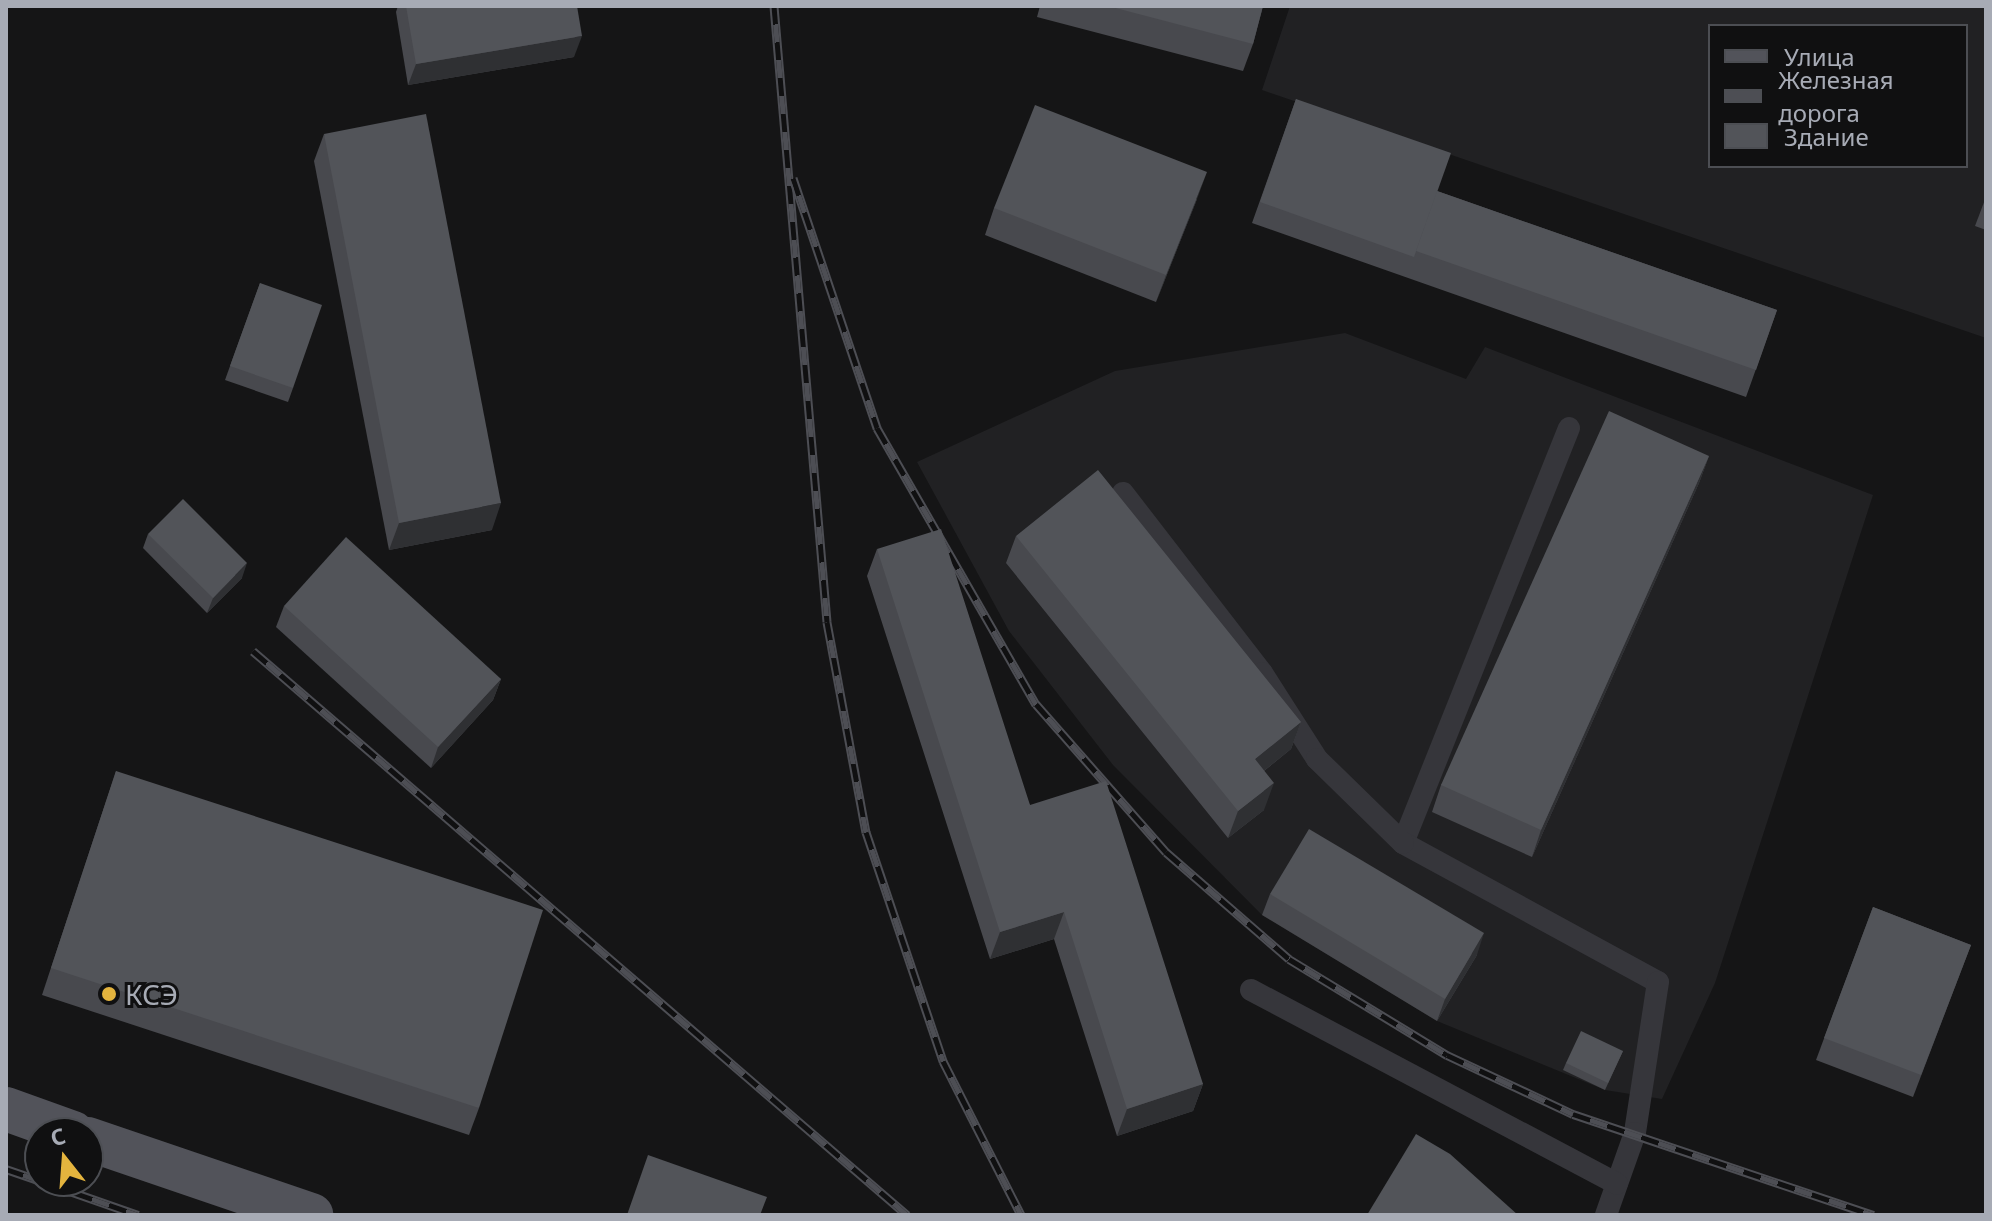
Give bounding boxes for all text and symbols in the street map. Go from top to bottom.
legend [1708,24,1968,168]
text: Улица [1784,40,1855,73]
text: Железная дорога [1778,63,1894,129]
text: Здание [1784,120,1869,153]
place label: КСЭ [125,977,178,1011]
marker: КСЭ [100,985,118,1003]
north arrow [24,1117,104,1197]
text: С [46,1120,69,1152]

